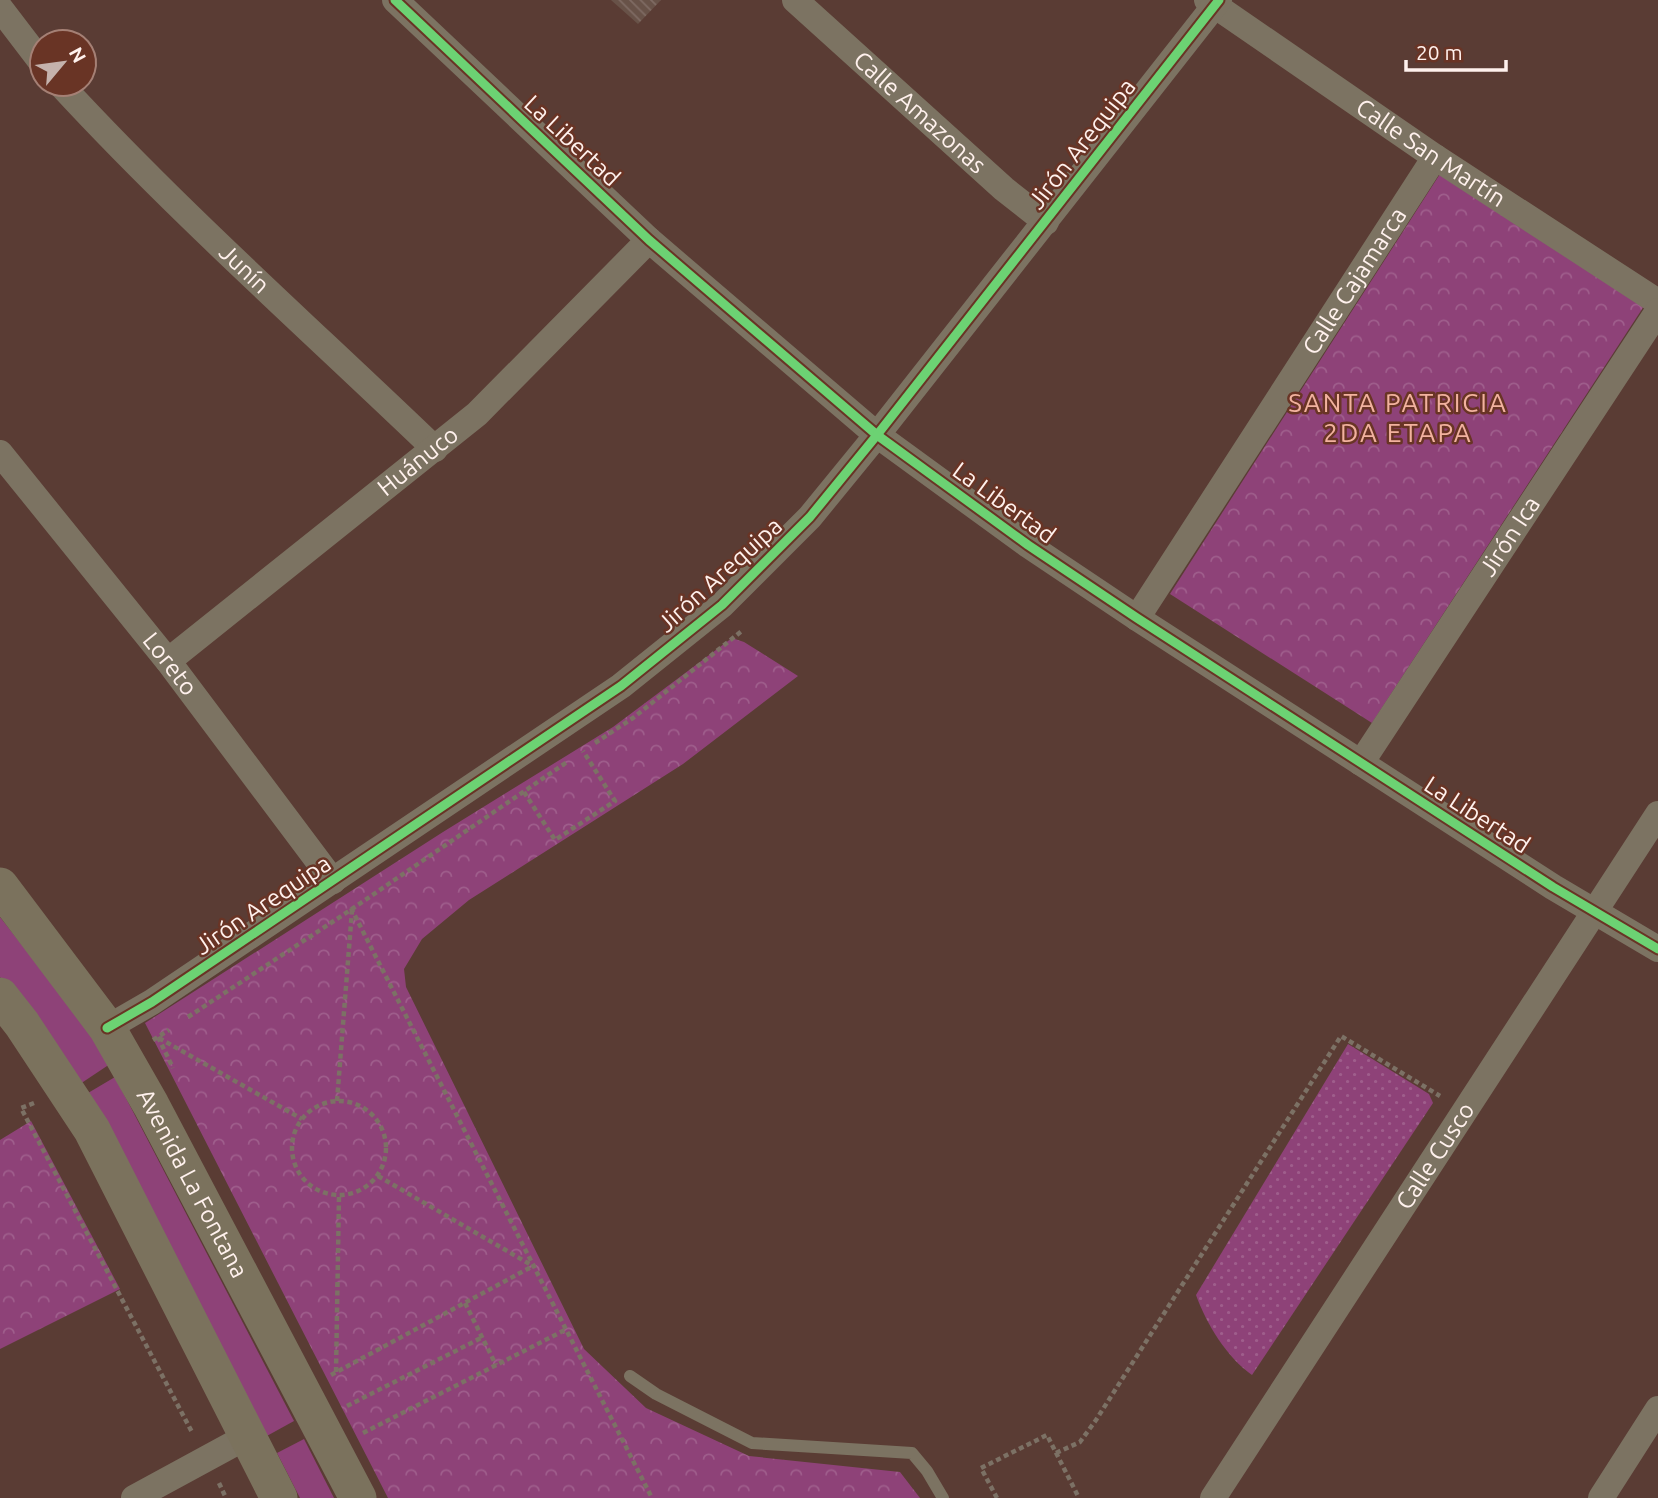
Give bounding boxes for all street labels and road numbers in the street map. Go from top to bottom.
street label: Calle Amazonas [848,46,991,179]
street label: Jirón Arequipa [1022,73,1141,214]
street label: La Libertad [519,90,626,192]
street label: Calle San Martín [1351,93,1511,212]
street label: Calle Cajamarca [1297,203,1412,359]
street label: Junín [214,238,275,299]
street label: Huánuco [372,420,463,501]
street label: La Libertad [948,456,1061,549]
street label: Jirón Ica [1474,491,1545,581]
street label: Jirón Arequipa [652,512,787,637]
street label: Loreto [138,627,203,701]
street label: La Libertad [1419,771,1535,859]
street label: Jirón Arequipa [190,849,336,960]
street label: Avenida La Fontana [132,1084,254,1282]
street label: Calle Cusco [1390,1097,1480,1214]

